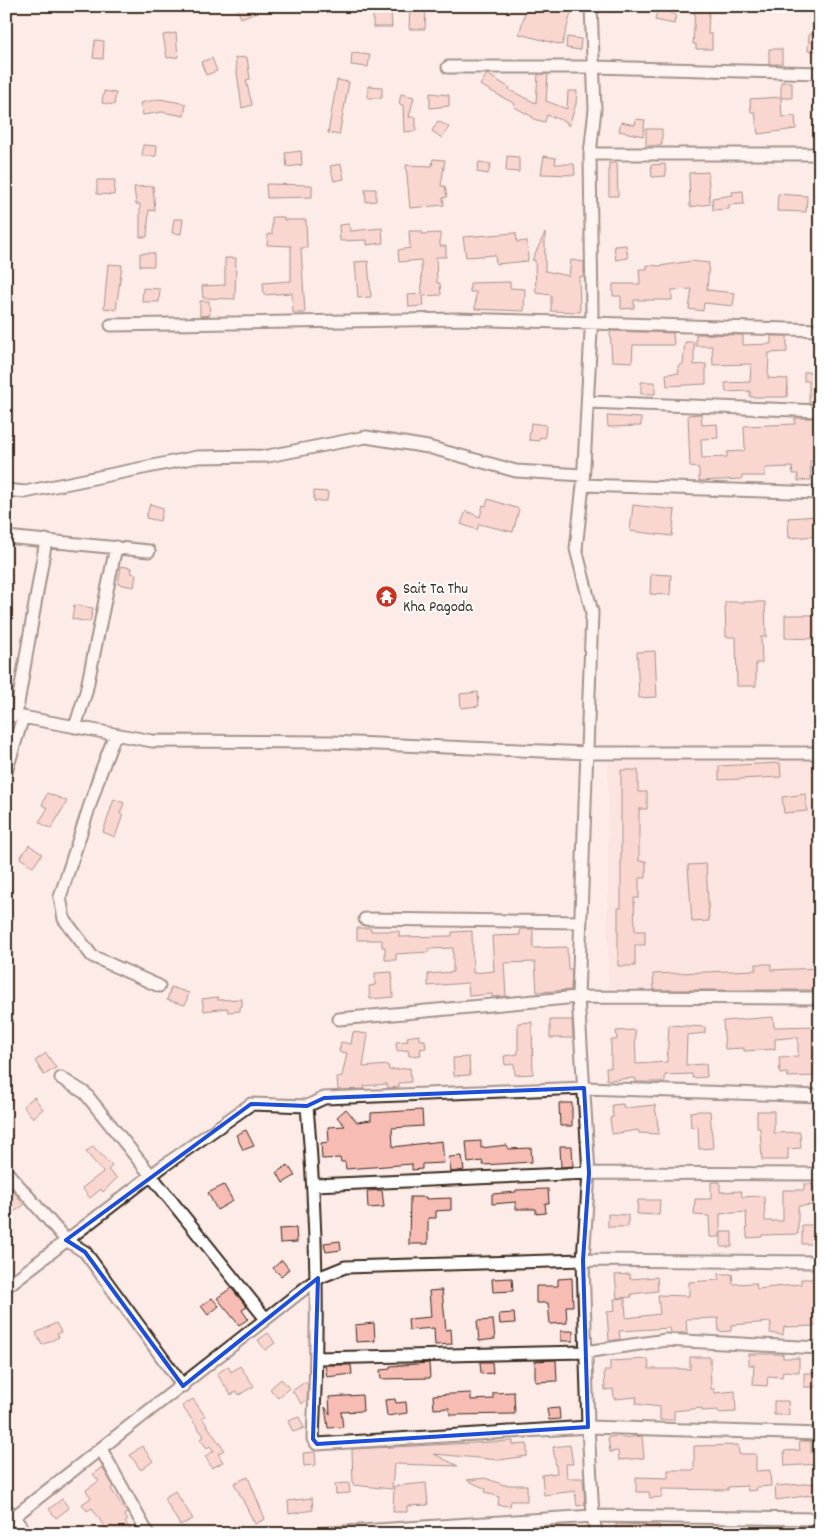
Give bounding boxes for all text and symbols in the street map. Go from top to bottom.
place label: Sait Ta Thu Kha Pagoda [403,578,473,619]
temple icon: Sait Ta Thu Kha Pagoda [375,584,399,608]

